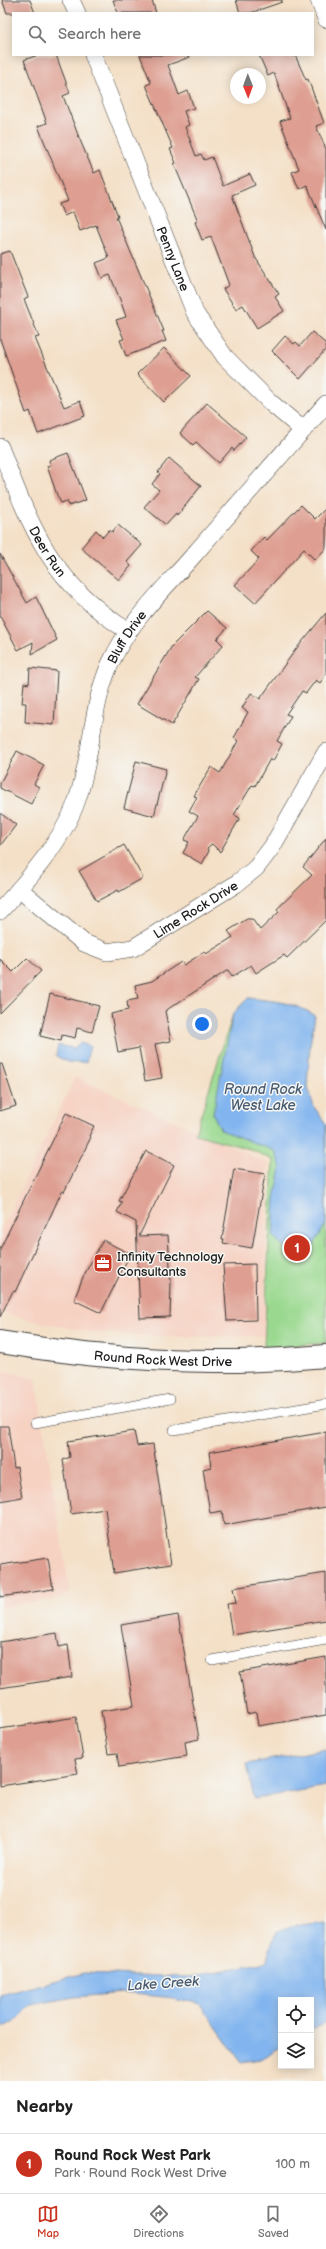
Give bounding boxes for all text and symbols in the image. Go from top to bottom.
search box [12,12,314,56]
icon: search [26,23,48,45]
text: Search here [58,25,141,44]
north arrow [230,68,266,104]
street label: Penny Lane [153,224,193,294]
street label: Deer Run [25,524,69,580]
street label: Bluff Drive [104,607,150,667]
street label: Lime Rock Drive [151,878,241,942]
your location [192,1014,212,1034]
water label: Round Rock West Lake [224,1081,303,1114]
pin: 1 [284,1233,310,1263]
place label: Infinity Technology Consultants [117,1249,224,1280]
office icon: Infinity Technology Consultants [92,1252,114,1274]
street label: Round Rock West Drive [93,1348,232,1370]
water label: Lake Creek [127,1972,201,1994]
map controls [278,1997,314,2069]
button: locate [278,1997,314,2033]
button: layers [278,2033,314,2069]
text: Nearby [16,2097,73,2117]
text: Round Rock West Park [54,2146,211,2165]
text: 1 [26,2156,32,2172]
text: 100 m [275,2156,310,2172]
text: Park · Round Rock West Drive [54,2165,227,2181]
tab: Map [37,2203,59,2240]
tab: Directions [133,2203,184,2240]
tab: Saved [258,2203,289,2240]

